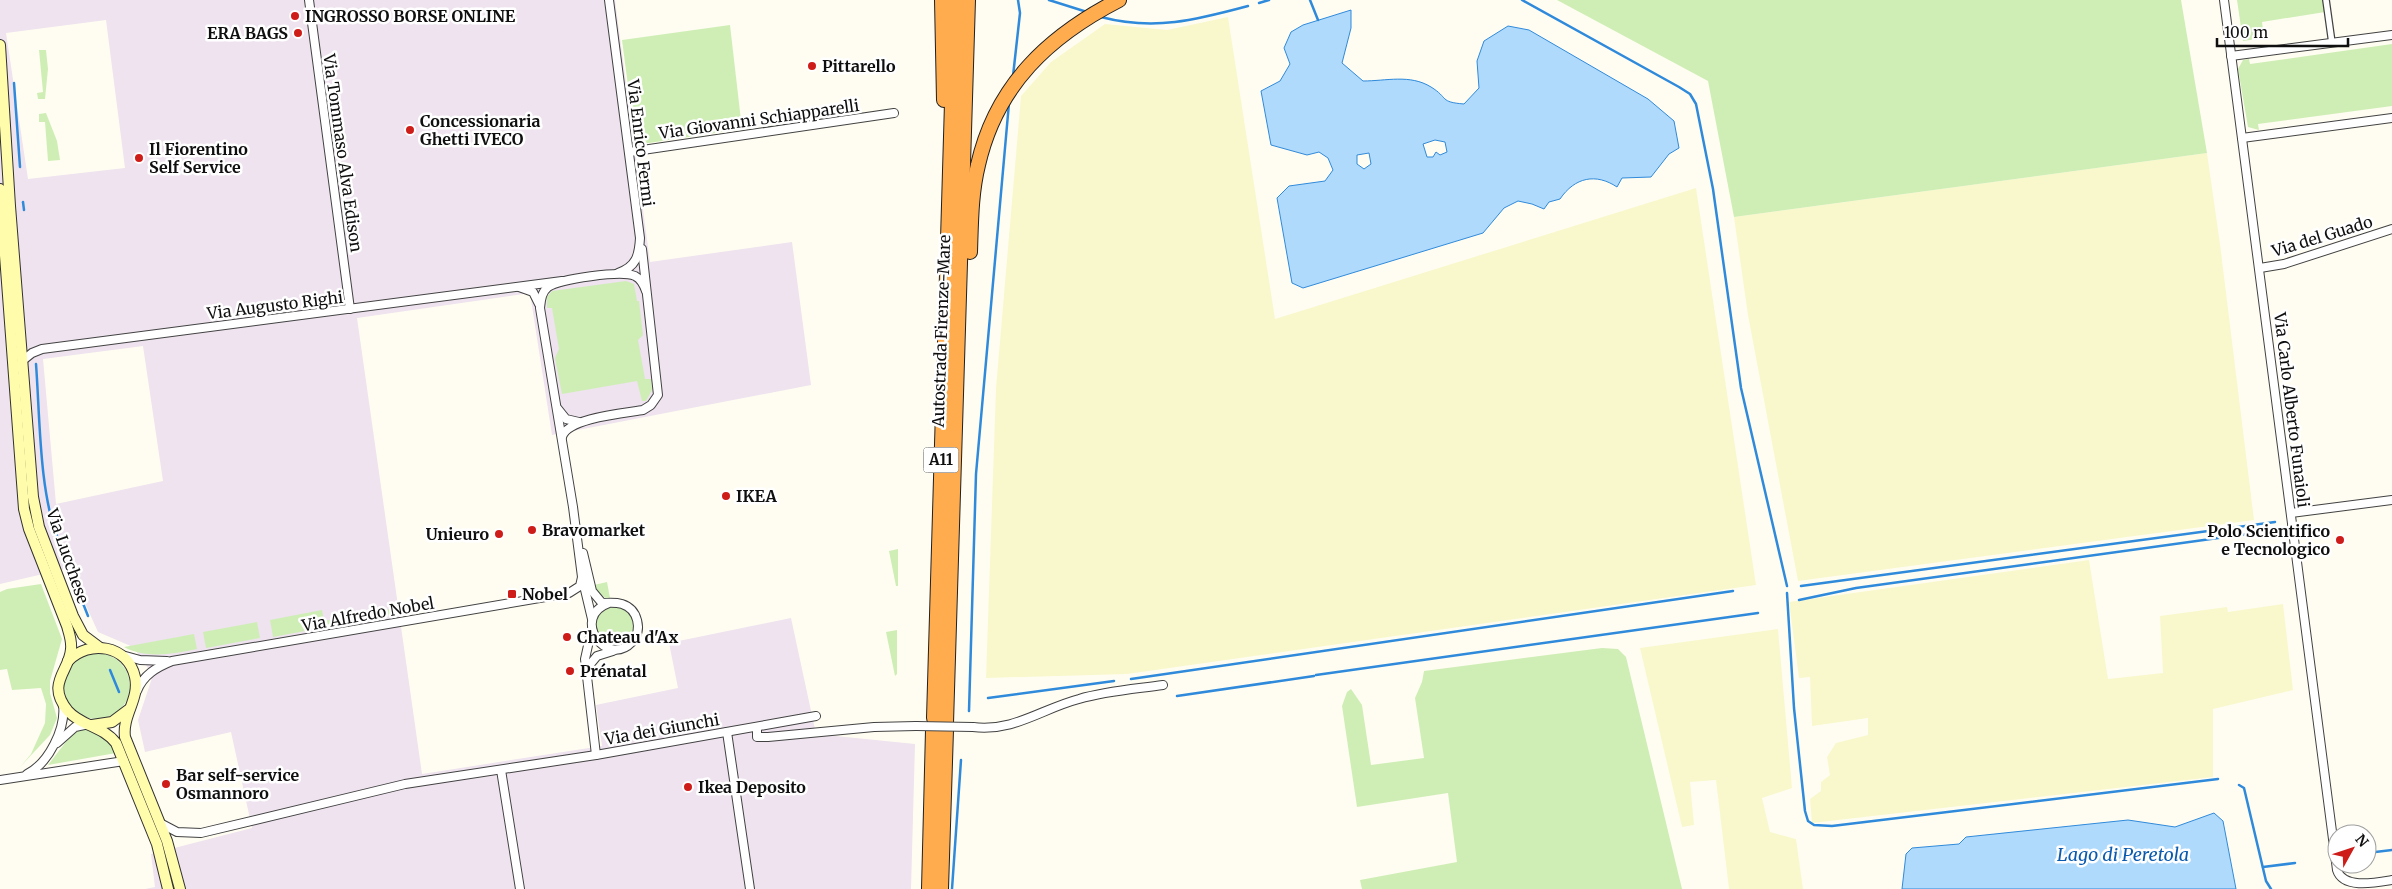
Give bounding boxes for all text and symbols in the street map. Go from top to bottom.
place label: INGROSSO BORSE ONLINE [305,6,516,26]
marker: INGROSSO BORSE ONLINE [289,10,301,22]
scale bar [2217,15,2348,47]
place label: ERA BAGS [207,23,288,43]
text: 100 m [2224,23,2268,42]
marker: ERA BAGS [292,27,304,39]
street label: Via Tommaso Alva Edison [319,52,367,254]
place label: Pittarello [822,56,896,76]
marker: Pittarello [806,60,818,72]
street label: Via Enrico Fermi [623,77,659,208]
street label: Via Giovanni Schiapparelli [657,95,860,143]
place label: Concessionaria Ghetti IVECO [420,111,540,149]
marker: Concessionaria Ghetti IVECO [404,124,416,136]
place label: Il Fiorentino Self Service [149,139,248,177]
marker: Il Fiorentino Self Service [133,152,145,164]
street label: Via del Guado [2268,211,2375,261]
street label: Autostrada Firenze-Mare [928,234,954,429]
street label: Via Augusto Righi [205,287,344,323]
street label: Via Carlo Alberto Funaioli [2270,310,2314,509]
road number: A11 [924,448,958,472]
place label: IKEA [736,486,777,506]
marker: IKEA [720,490,732,502]
street label: Via Lucchese [42,505,94,606]
place label: Bravomarket [542,520,646,540]
place label: Polo Scientifico e Tecnologico [2207,521,2330,559]
place label: Unieuro [426,524,489,544]
marker: Bravomarket [526,524,538,536]
marker: Unieuro [493,528,505,540]
marker: Polo Scientifico e Tecnologico [2334,534,2346,546]
place label: Nobel [522,584,568,604]
marker: Nobel [506,588,518,600]
street label: Via Alfredo Nobel [299,593,436,636]
place label: Chateau d'Ax [577,627,678,647]
marker: Chateau d'Ax [561,631,573,643]
place label: Prénatal [580,661,647,681]
marker: Prénatal [564,665,576,677]
street label: Via dei Giunchi [602,709,721,749]
place label: Bar self-service Osmannoro [176,765,300,803]
place label: Ikea Deposito [698,777,806,797]
marker: Bar self-service Osmannoro [160,778,172,790]
marker: Ikea Deposito [682,781,694,793]
north arrow [2327,824,2377,874]
text: N [2352,831,2372,851]
water label: Lago di Peretola [2057,843,2189,866]

